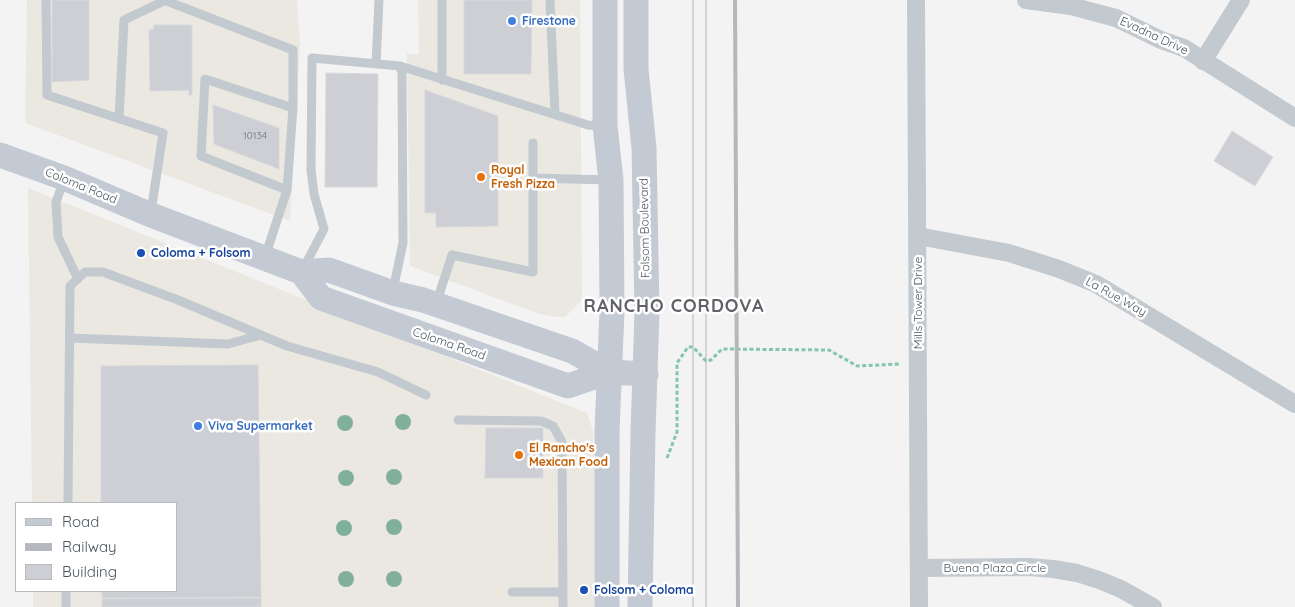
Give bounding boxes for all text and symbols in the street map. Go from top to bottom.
place label: Firestone [522,14,576,28]
street label: Evadna Drive [1117,14,1191,58]
marker: Firestone [506,15,518,27]
house number: 10134 [243,130,267,142]
place label: Royal Fresh Pizza [491,163,555,191]
street label: Coloma Road [43,165,119,207]
marker: Royal Fresh Pizza [475,171,487,183]
street label: Folsom Boulevard [637,178,653,278]
place label: Coloma + Folsom [151,246,251,260]
marker: Coloma + Folsom [135,247,147,259]
street label: Mills Tower Drive [911,257,925,349]
street label: La Rue Way [1083,274,1149,320]
district label: RANCHO CORDOVA [582,296,766,318]
street label: Coloma Road [411,325,487,363]
place label: Viva Supermarket [208,419,313,433]
marker: Viva Supermarket [192,420,204,432]
place label: El Rancho's Mexican Food [529,441,608,469]
marker: El Rancho's Mexican Food [513,449,525,461]
legend [15,502,178,592]
text: Road [62,512,99,531]
text: Railway [62,537,117,556]
street label: Buena Plaza Circle [944,561,1046,575]
text: Building [62,562,117,581]
place label: Folsom + Coloma [594,583,694,597]
marker: Folsom + Coloma [578,584,590,596]

